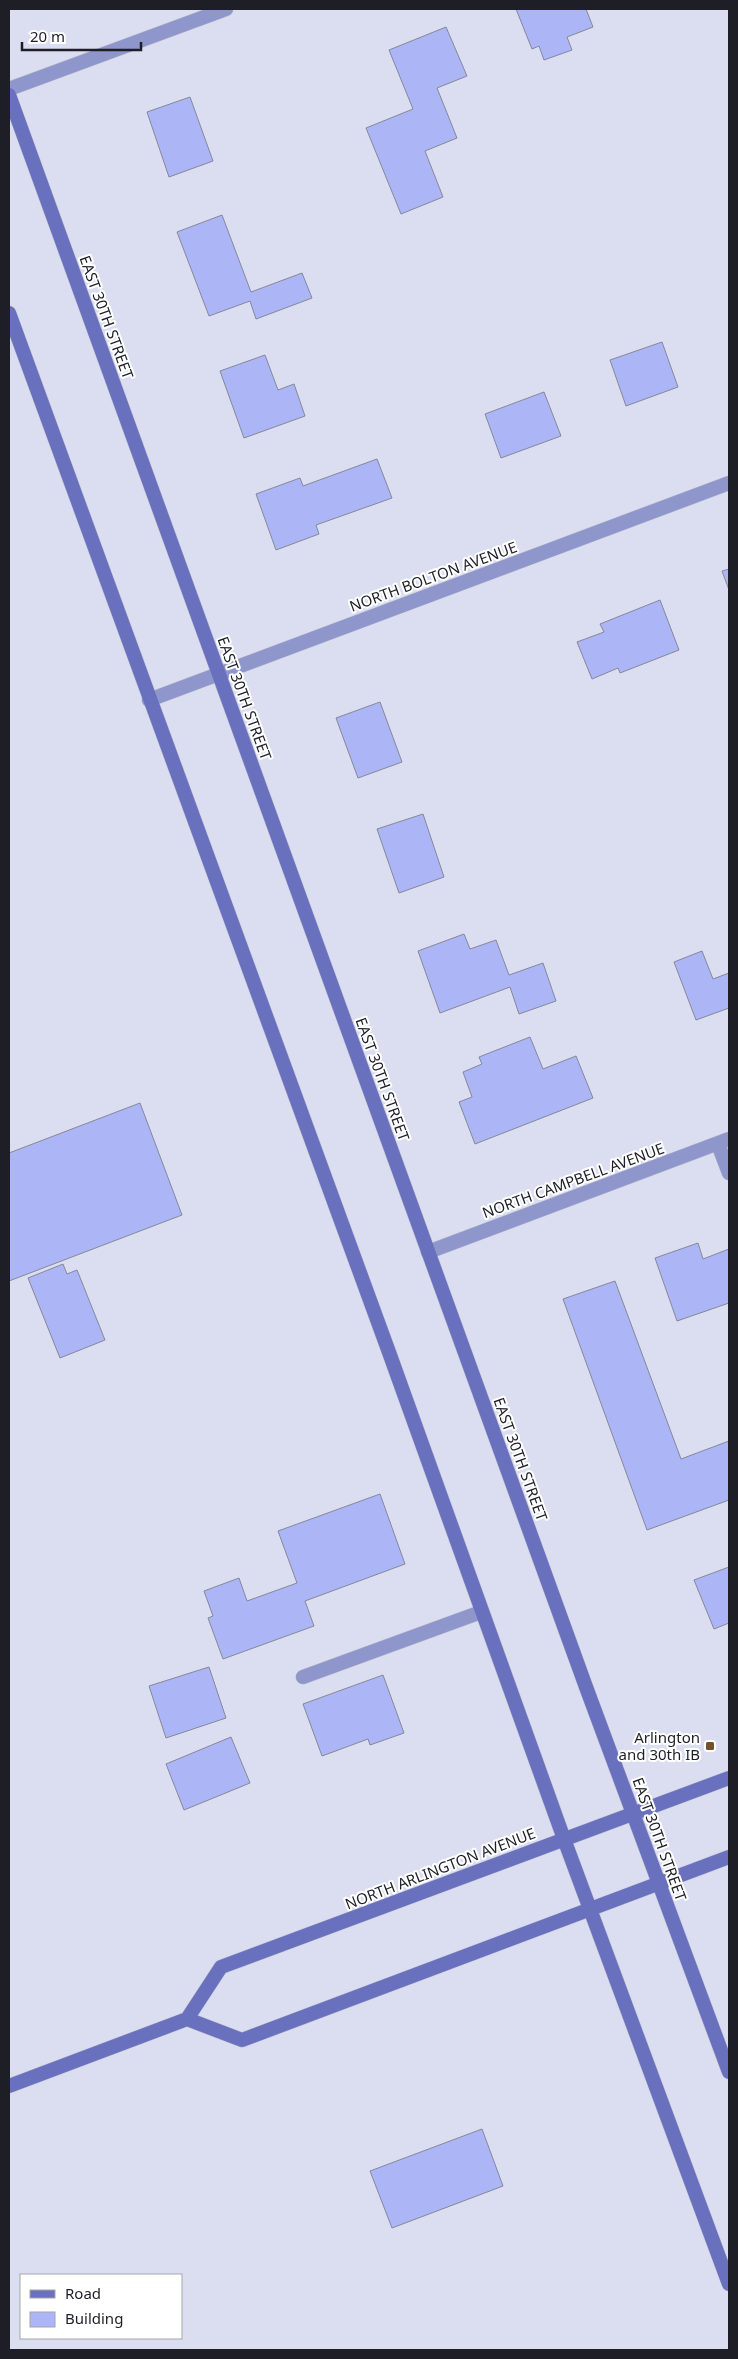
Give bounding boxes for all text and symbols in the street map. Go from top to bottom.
scale bar [22,20,141,52]
text: 20 m [30,26,65,46]
street label: EAST 30TH STREET [75,253,139,382]
street label: NORTH BOLTON AVENUE [346,536,520,616]
street label: EAST 30TH STREET [213,634,277,763]
street label: EAST 30TH STREET [351,1015,415,1144]
street label: NORTH CAMPBELL AVENUE [479,1138,667,1222]
street label: EAST 30TH STREET [489,1395,553,1524]
place label: Arlington and 30th IB [619,1727,700,1764]
marker: Arlington and 30th IB [704,1740,716,1752]
street label: EAST 30TH STREET [628,1775,692,1904]
street label: NORTH ARLINGTON AVENUE [342,1822,538,1914]
legend [20,2274,182,2339]
text: Road [65,2283,101,2303]
text: Building [65,2308,123,2328]

